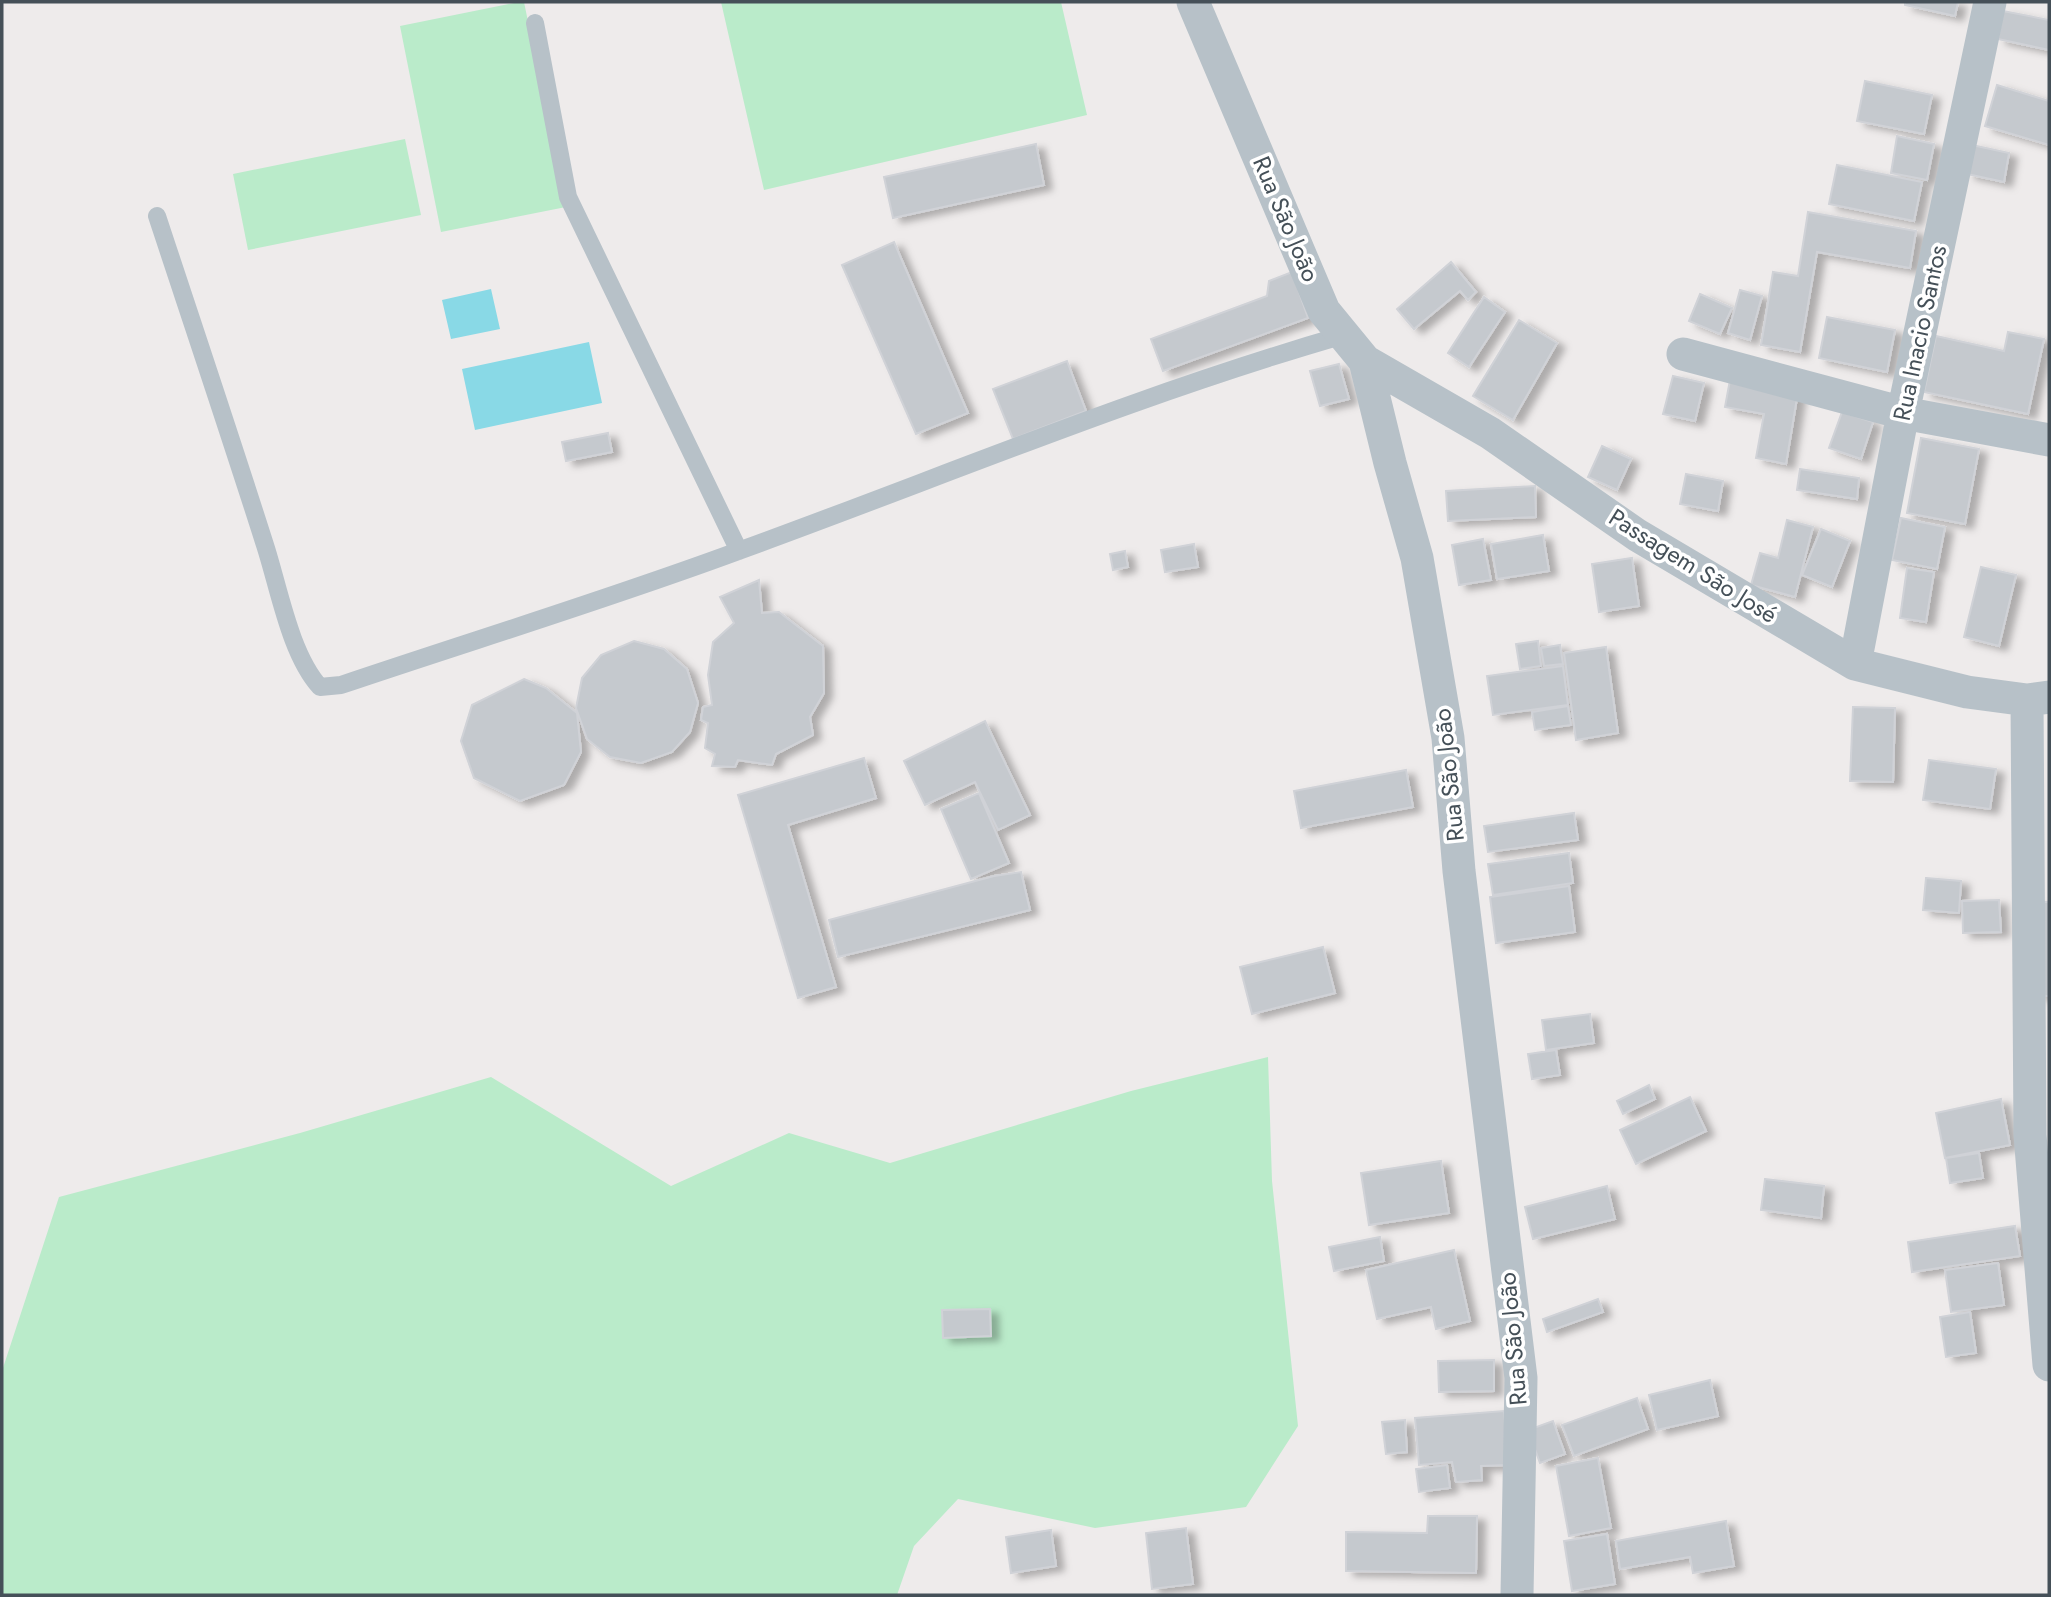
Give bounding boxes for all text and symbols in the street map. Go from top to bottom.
street label: Rua São João [1244,151,1329,287]
street label: Rua Inacio Santos [1884,242,1955,424]
street label: Passagem São José [1602,500,1784,632]
street label: Rua São João [1424,707,1473,843]
street label: Rua São João [1489,1271,1536,1407]

